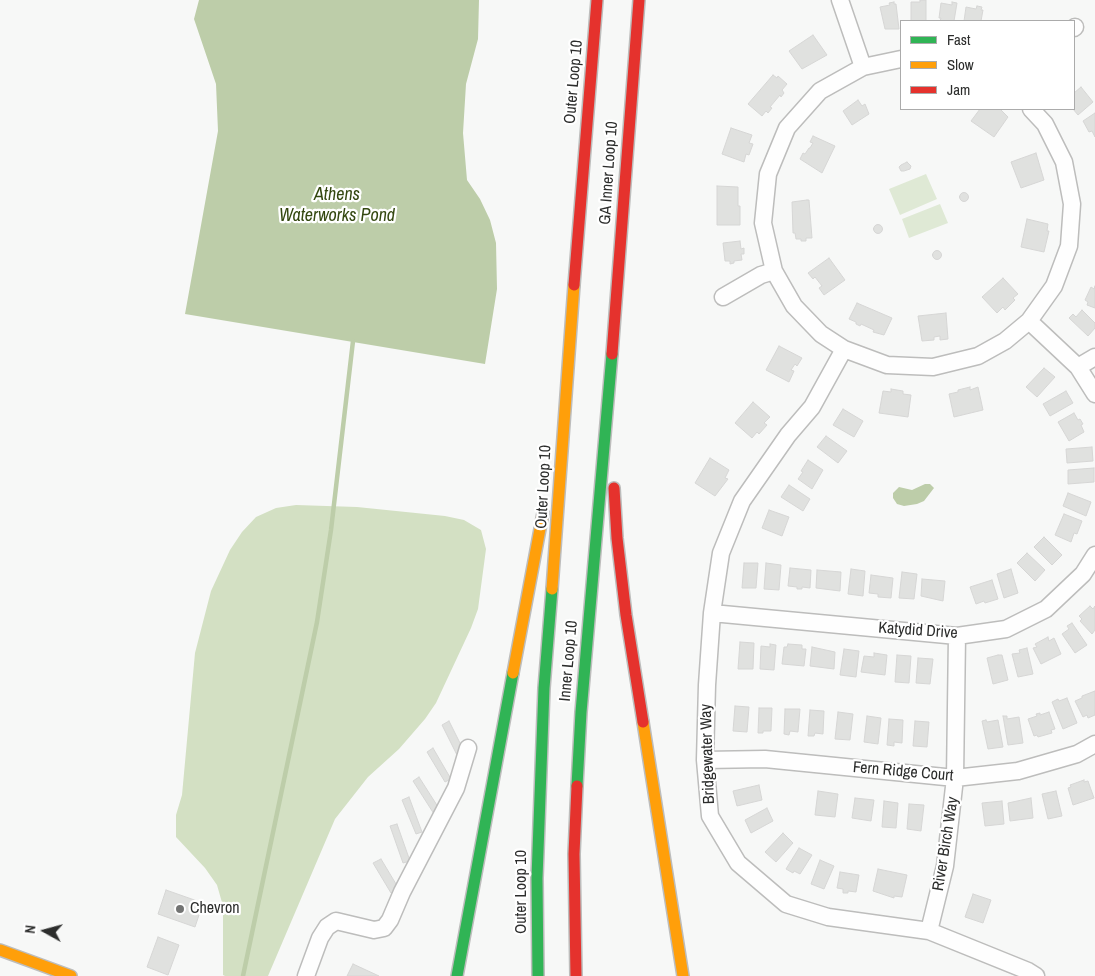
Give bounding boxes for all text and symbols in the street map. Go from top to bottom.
legend [900,20,1075,110]
text: Fast [947,29,970,50]
street label: Outer Loop 10 [561,39,587,125]
text: Slow [947,54,974,75]
text: Jam [947,79,970,100]
street label: GA Inner Loop 10 [596,121,622,225]
water label: Athens Waterworks Pond [279,184,395,226]
street label: Outer Loop 10 [532,445,556,529]
street label: Katydid Drive [878,619,958,643]
street label: Inner Loop 10 [556,620,582,702]
street label: Bridgewater Way [697,704,719,804]
street label: Fern Ridge Court [852,758,954,786]
street label: River Birch Way [929,796,963,892]
street label: Outer Loop 10 [512,850,532,934]
place label: Chevron [190,899,240,919]
marker: Chevron [174,903,186,915]
north arrow [20,906,70,956]
text: N [21,924,40,934]

